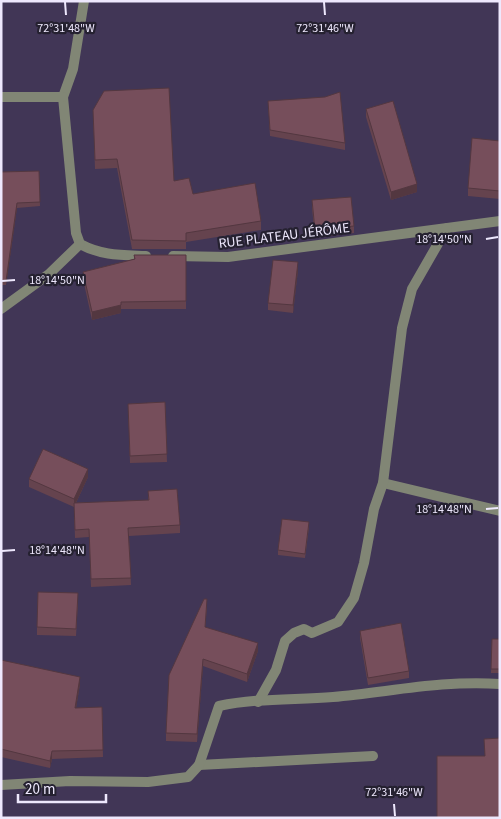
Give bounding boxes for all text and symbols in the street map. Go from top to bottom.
text: 72°31'48"W [37,20,95,37]
text: 72°31'46"W [296,20,354,37]
street label: RUE PLATEAU JÉRÔME [218,218,351,254]
text: 18°14'50"N [416,231,472,248]
text: 18°14'50"N [29,272,85,289]
text: 18°14'48"N [416,501,472,518]
text: 18°14'48"N [29,542,85,559]
scale bar [18,772,105,804]
text: 20 m [25,779,55,800]
text: 72°31'46"W [365,784,423,801]

